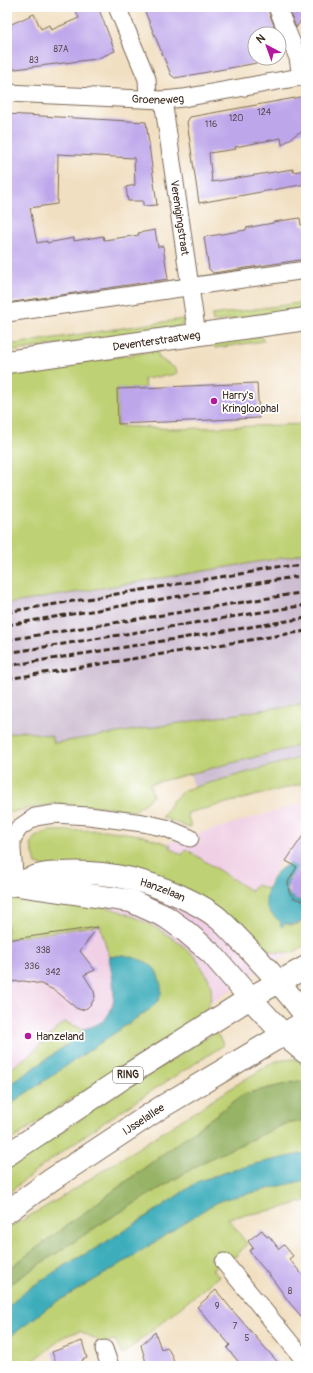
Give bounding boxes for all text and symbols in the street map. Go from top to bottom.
north arrow [247,26,287,66]
text: N [254,31,268,46]
house number: 87A [53,44,69,55]
house number: 83 [29,55,39,66]
street label: Groeneweg [131,91,185,107]
house number: 124 [257,107,272,118]
house number: 120 [229,113,243,124]
house number: 116 [205,119,217,130]
street label: Verenigingstraat [168,179,192,257]
street label: Deventerstraatweg [112,328,202,353]
place label: Harry's Kringloophal [222,389,279,415]
marker: Harry's Kringloophal [209,396,219,406]
street label: Hanzelaan [138,875,188,904]
house number: 338 [36,945,51,956]
house number: 336 [24,961,40,972]
house number: 342 [45,967,61,978]
place label: Hanzeland [36,1030,84,1043]
marker: Hanzeland [23,1031,33,1041]
road number: RING [113,1067,143,1083]
street label: IJsselallee [120,1100,167,1138]
house number: 8 [288,1286,293,1297]
house number: 9 [215,1301,220,1312]
house number: 7 [233,1321,238,1332]
house number: 5 [245,1333,250,1344]

